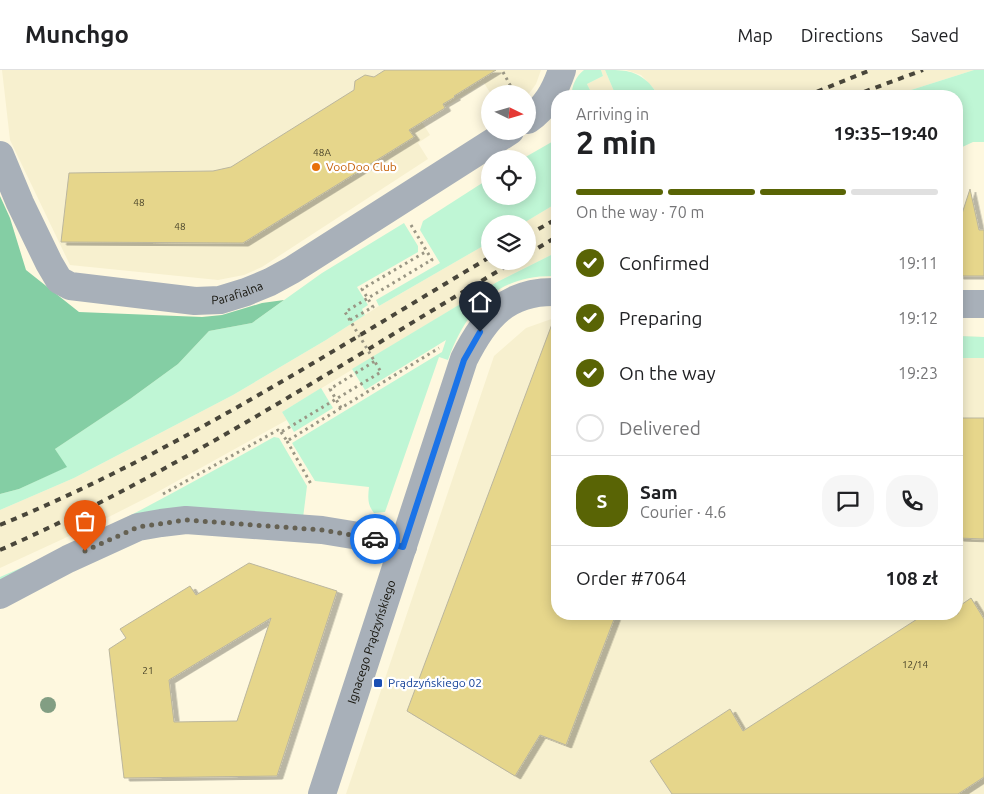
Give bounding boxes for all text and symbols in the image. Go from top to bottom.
text: Munchgo [25,21,129,48]
text: Map [737,25,773,45]
text: Directions [801,25,883,45]
text: Saved [911,25,959,45]
north arrow [481,85,536,140]
map controls [481,85,536,270]
text: Arriving in [576,105,649,123]
text: 19:35–19:40 [833,122,938,144]
text: 2 min [576,124,657,160]
house number: 48A [313,147,331,158]
button: locate [481,150,536,205]
place label: VooDoo Club [326,160,397,173]
marker: VooDoo Club [310,161,322,173]
house number: 48 [133,197,145,208]
text: On the way · 70 m [576,203,704,221]
button: layers [481,215,536,270]
house number: 48 [174,221,186,232]
icon: check [576,249,604,277]
text: Confirmed [619,252,710,274]
text: 19:11 [898,254,938,272]
street label: Parafialna [211,279,265,306]
pin [459,281,501,332]
icon: home [466,288,494,316]
icon: check [576,304,604,332]
text: Preparing [619,307,703,329]
text: 19:12 [898,309,938,327]
icon: check [576,359,604,387]
text: On the way [619,362,716,384]
text: 19:23 [898,364,938,382]
text: Delivered [619,417,701,439]
button: chat [822,475,874,527]
button: phone [886,475,938,527]
text: Sam [640,481,678,503]
text: S [597,490,607,512]
pin [64,500,106,551]
text: Courier · 4.6 [640,503,726,521]
icon: bag [71,507,99,535]
courier [350,514,400,564]
icon: car [361,525,389,553]
text: Order #7064 [576,567,686,589]
text: 108 zł [886,567,938,589]
street label: Ignacego Prądzyńskiego [345,578,397,705]
house number: 12/14 [902,659,928,670]
house number: 21 [142,665,154,676]
place label: Prądzyńskiego 02 [388,676,482,689]
marker: Prądzyńskiego 02 [372,677,384,689]

